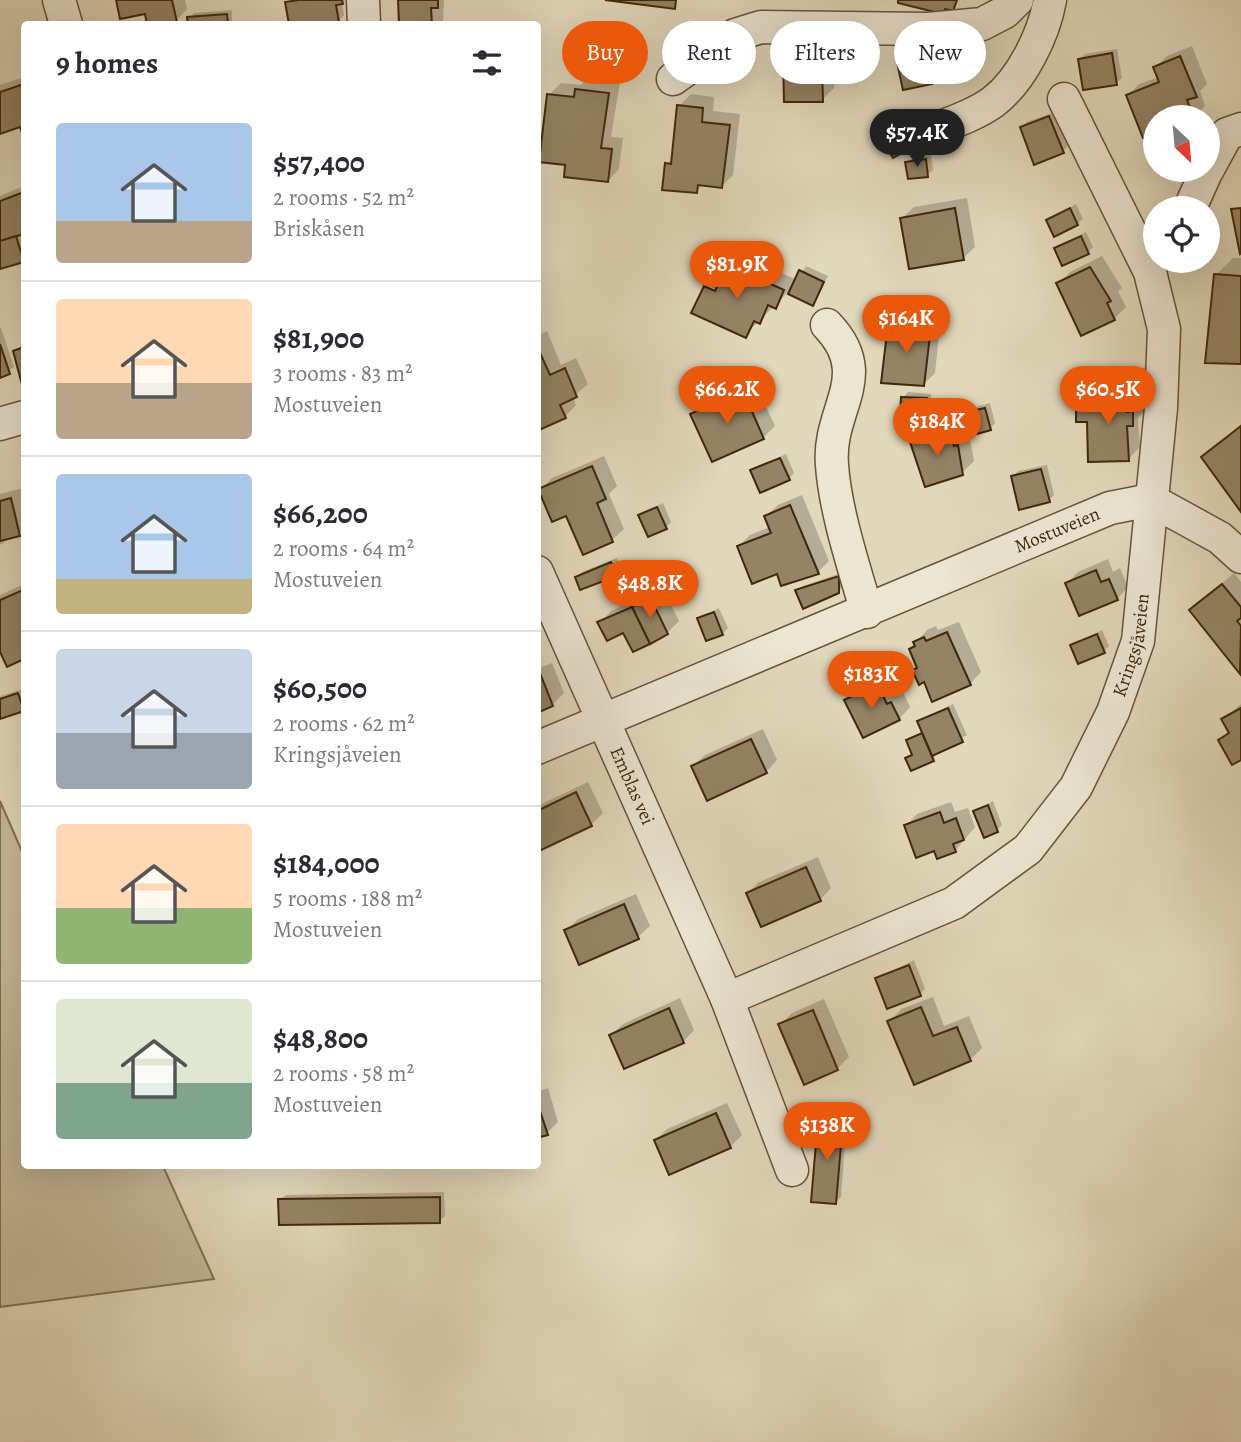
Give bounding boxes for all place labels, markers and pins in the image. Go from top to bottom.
pin: $57.4K [860,110,974,169]
pin: $81.9K [680,242,794,301]
pin: $164K [857,296,955,355]
pin: $66.2K [670,366,784,426]
pin: $60.5K [1051,366,1165,426]
pin: $184K [888,398,986,458]
pin: $48.8K [593,560,707,620]
pin: $183K [822,652,920,711]
pin: $138K [778,1102,876,1162]

